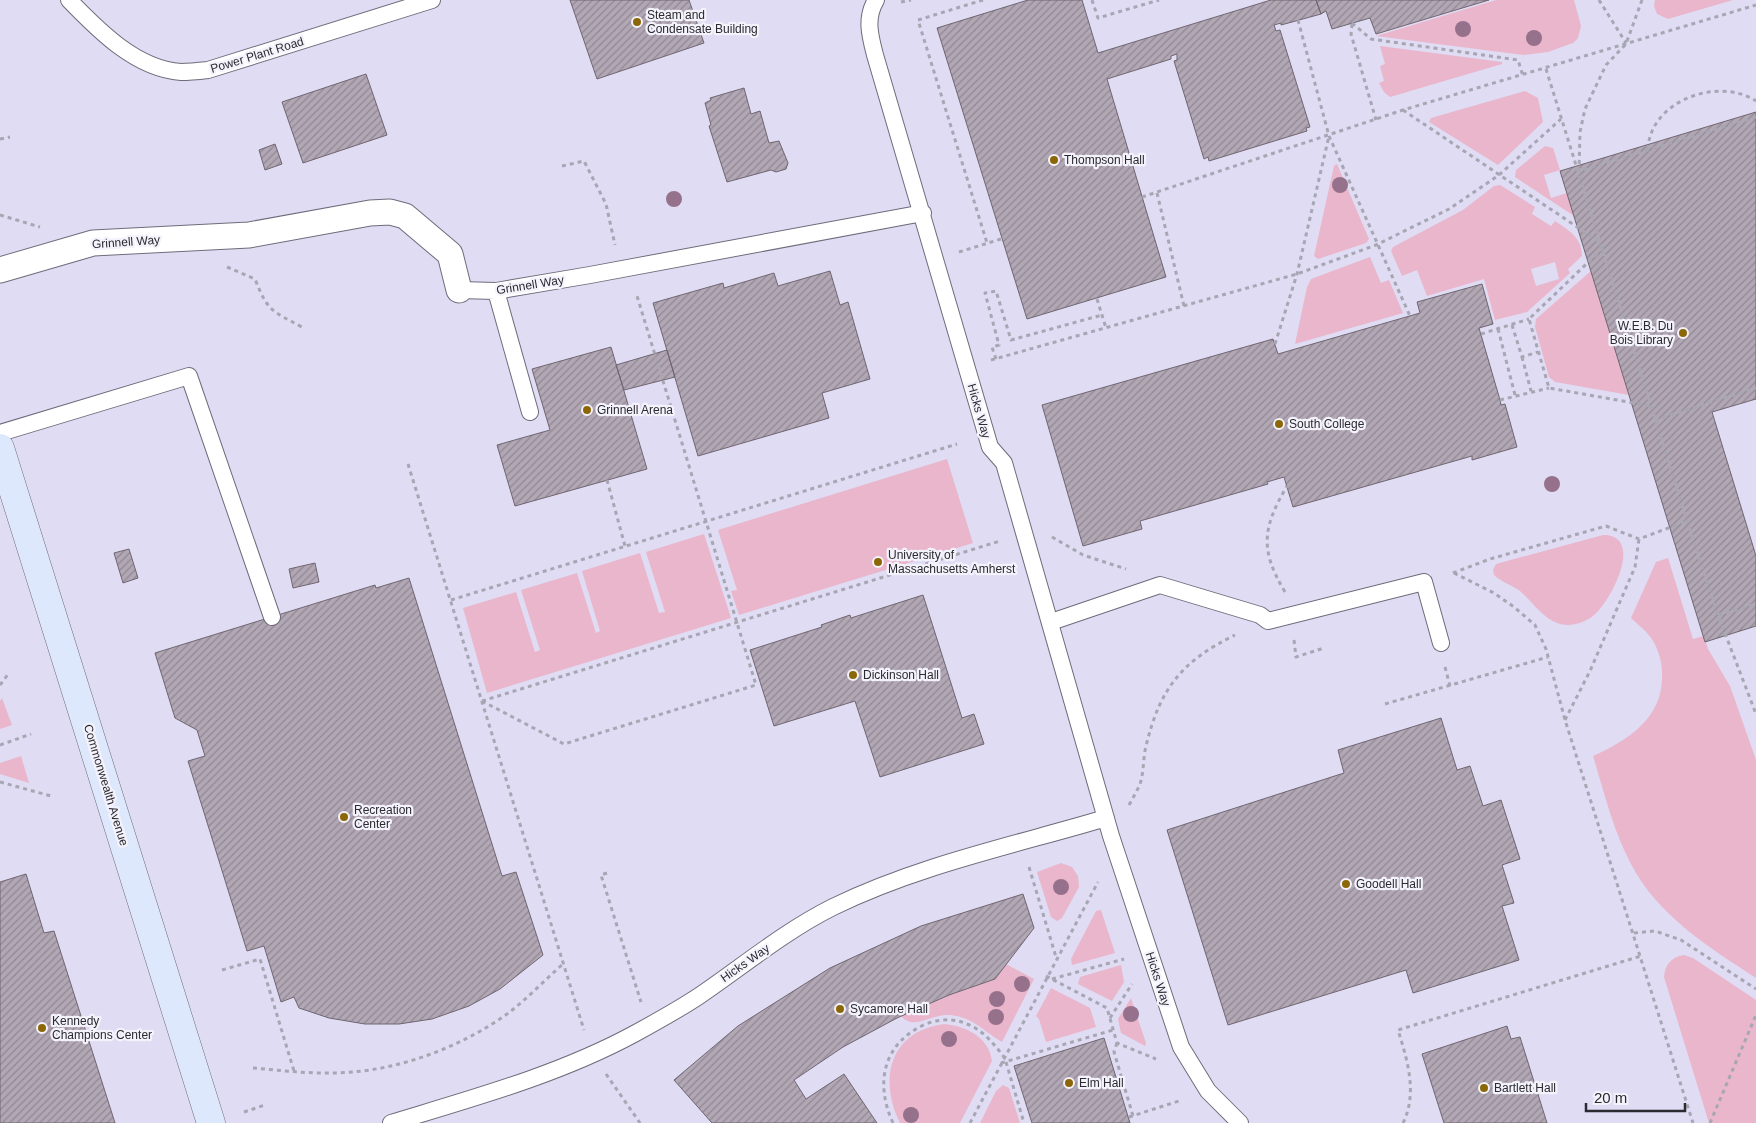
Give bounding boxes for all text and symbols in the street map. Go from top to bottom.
place label: Steam and Condensate Building [647,8,758,36]
marker: Steam and Condensate Building [631,16,643,28]
street label: Power Plant Road [209,34,305,76]
place label: Thompson Hall [1064,153,1145,167]
marker: Thompson Hall [1048,154,1060,166]
street label: Grinnell Way [91,233,161,251]
street label: Grinnell Way [495,273,565,297]
place label: W.E.B. Du Bois Library [1610,319,1673,347]
marker: W.E.B. Du Bois Library [1677,327,1689,339]
street label: Hicks Way [965,382,993,440]
place label: Grinnell Arena [597,403,673,417]
marker: Grinnell Arena [581,404,593,416]
place label: South College [1289,417,1365,431]
marker: South College [1273,418,1285,430]
place label: University of Massachusetts Amherst [888,548,1016,576]
marker: University of Massachusetts Amherst [872,556,884,568]
place label: Dickinson Hall [863,668,939,682]
marker: Dickinson Hall [847,669,859,681]
street label: Commonwealth Avenue [81,722,131,848]
place label: Recreation Center [354,803,412,831]
marker: Recreation Center [338,811,350,823]
place label: Goodell Hall [1356,877,1421,891]
marker: Goodell Hall [1340,878,1352,890]
street label: Hicks Way [718,941,772,985]
street label: Hicks Way [1143,950,1173,1008]
place label: Sycamore Hall [850,1002,928,1016]
marker: Sycamore Hall [834,1003,846,1015]
place label: Kennedy Champions Center [52,1014,152,1042]
marker: Kennedy Champions Center [36,1022,48,1034]
place label: Elm Hall [1079,1076,1124,1090]
marker: Elm Hall [1063,1077,1075,1089]
scale bar [1586,1080,1685,1112]
place label: Bartlett Hall [1494,1081,1556,1095]
marker: Bartlett Hall [1478,1082,1490,1094]
text: 20 m [1594,1089,1627,1106]

